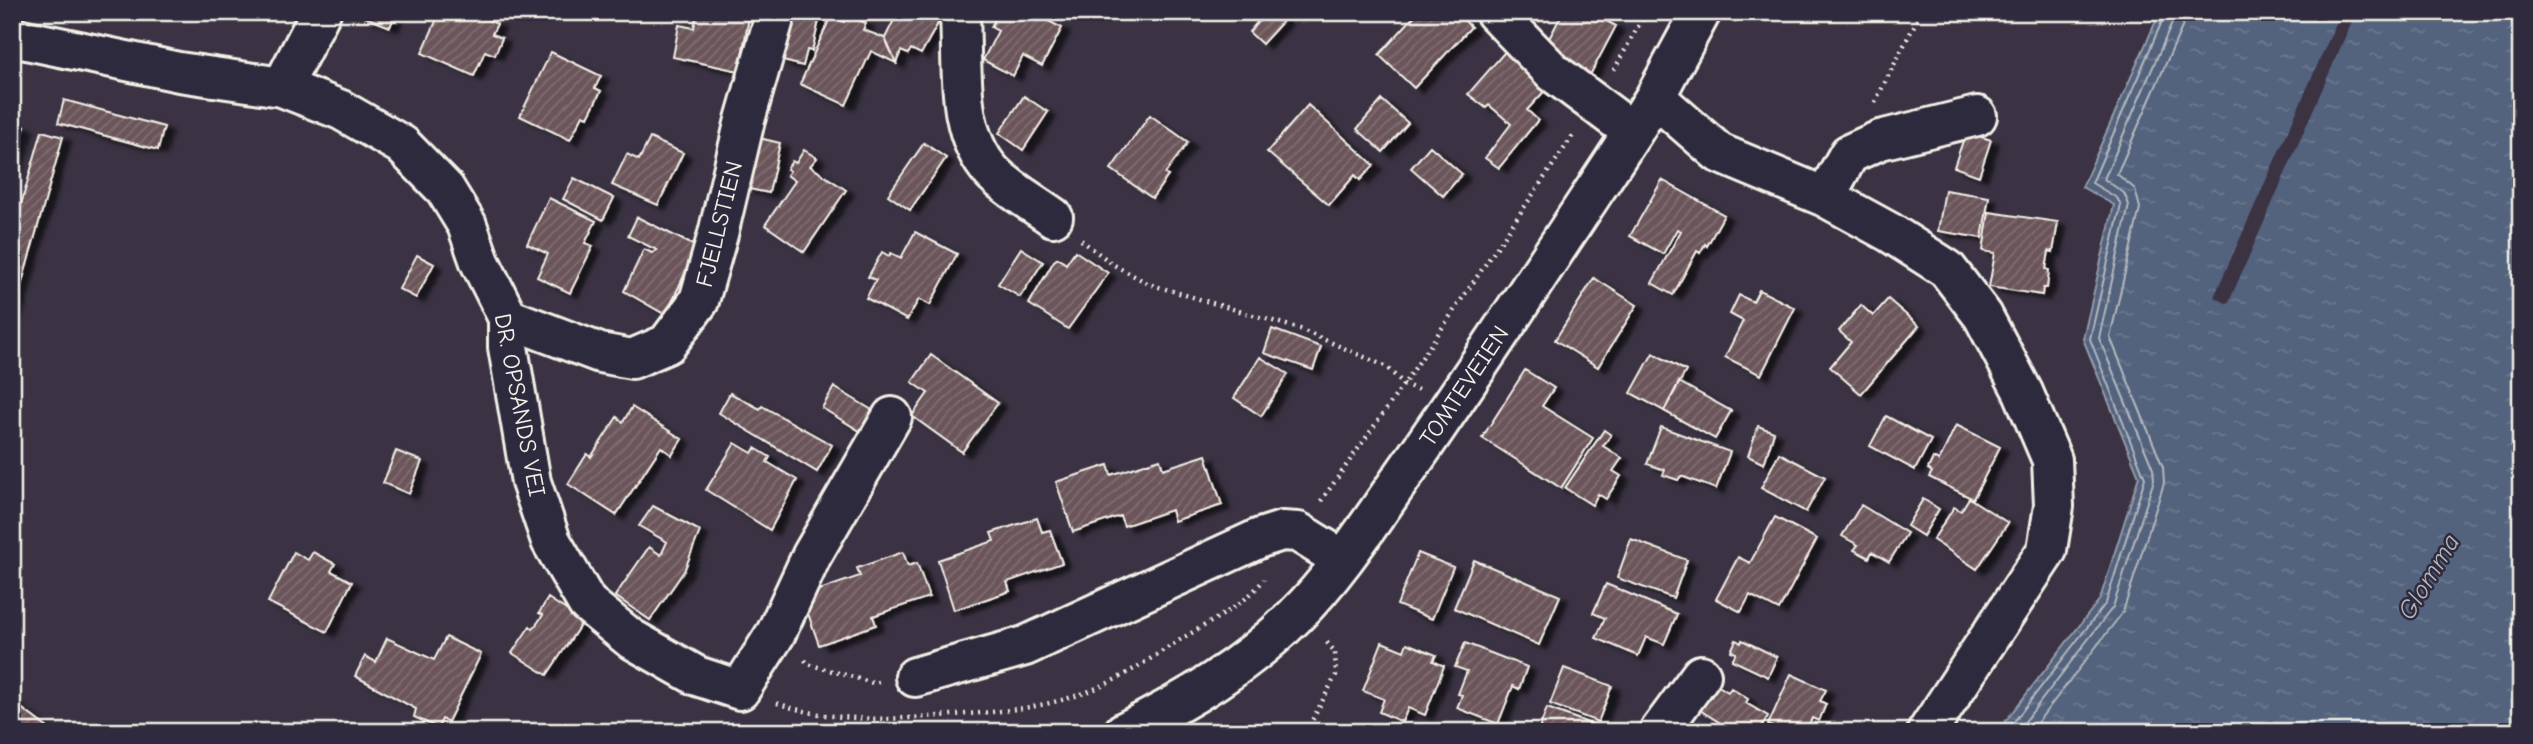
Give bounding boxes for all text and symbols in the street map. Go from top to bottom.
street label: FJELLSTIEN [690,158,748,290]
street label: DR. OPSANDS VEI [489,311,551,499]
street label: TOMTEVEIEN [1413,320,1515,452]
water label: Glomma [2392,529,2466,625]

